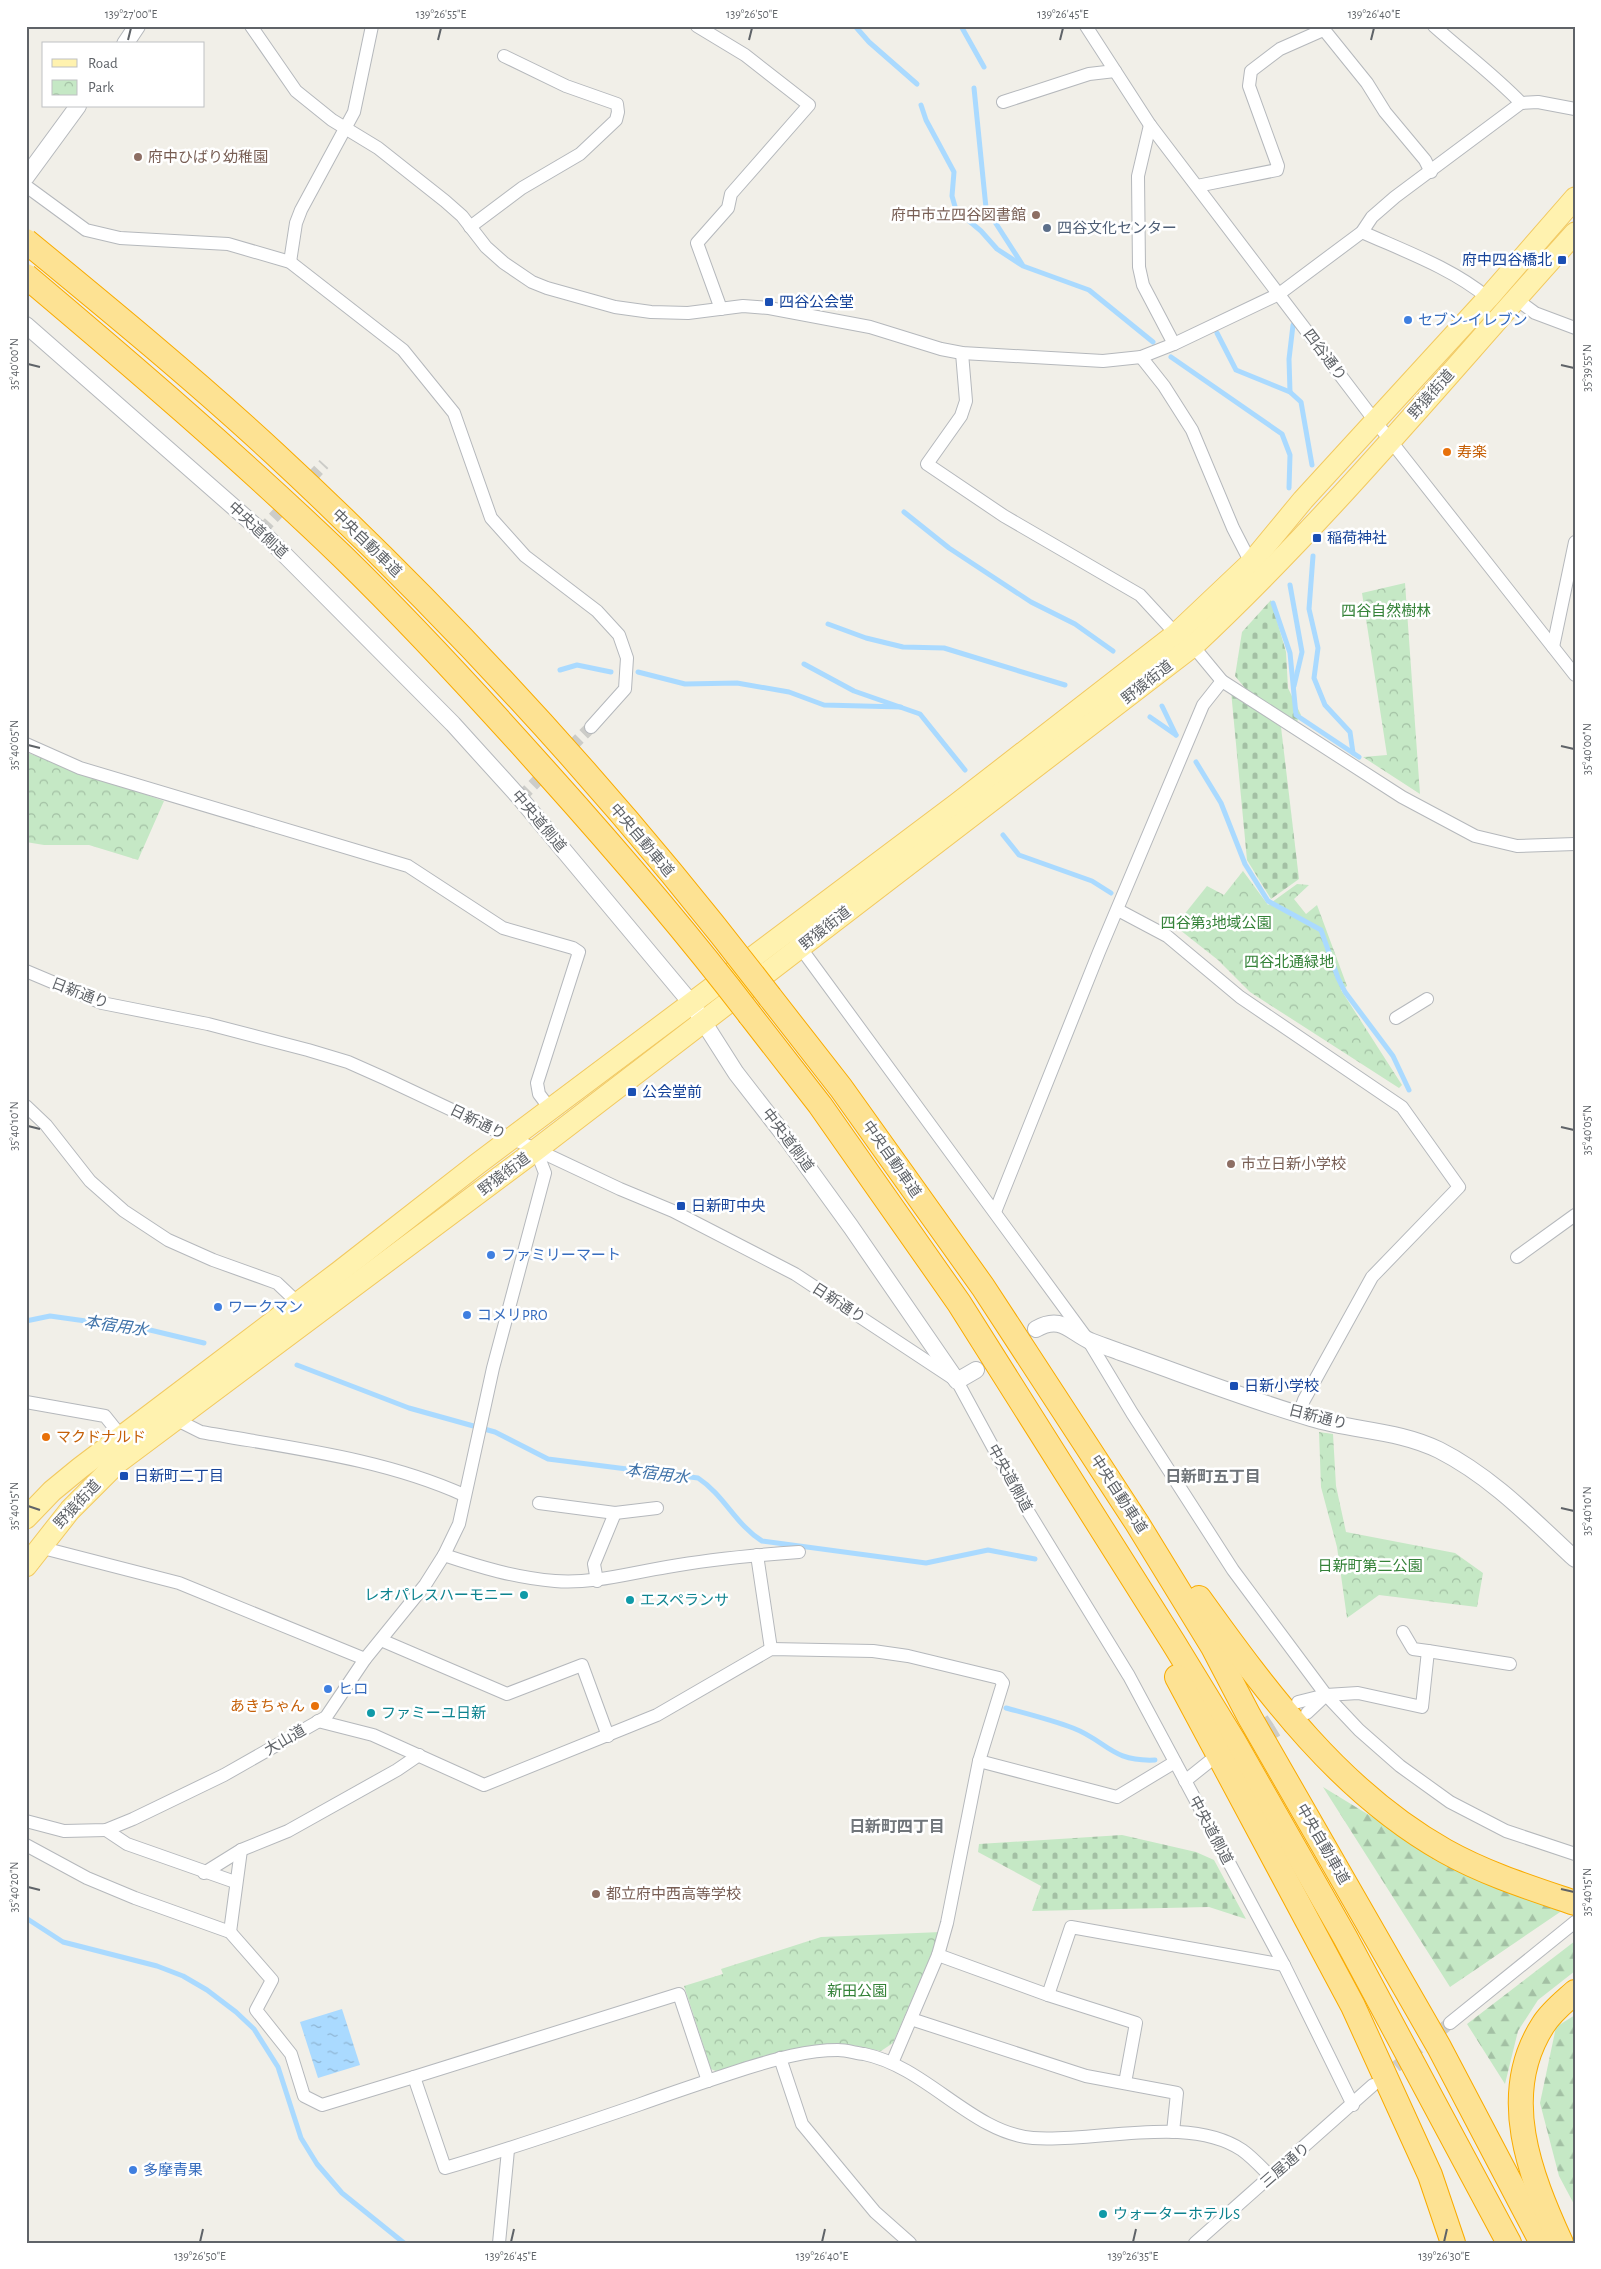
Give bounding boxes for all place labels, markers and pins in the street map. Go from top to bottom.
place label: 府中ひばり幼稚園 [148,149,268,165]
marker: 府中ひばり幼稚園 [132,151,144,163]
place label: 府中市立四谷図書館 [891,207,1026,223]
marker: 府中市立四谷図書館 [1030,209,1042,221]
place label: 四谷文化センター [1057,220,1177,236]
marker: 四谷文化センター [1041,222,1053,234]
place label: 府中四谷橋北 [1462,251,1552,268]
marker: 府中四谷橋北 [1556,254,1568,266]
place label: 四谷公会堂 [779,294,854,310]
marker: 四谷公会堂 [763,296,775,308]
place label: セブン-イレブン [1418,312,1528,328]
marker: セブン-イレブン [1402,314,1414,326]
place label: 寿楽 [1457,444,1487,460]
marker: 寿楽 [1441,446,1453,458]
place label: 稲荷神社 [1327,530,1387,546]
marker: 稲荷神社 [1311,532,1323,544]
place label: 公会堂前 [642,1084,702,1100]
marker: 公会堂前 [626,1086,638,1098]
place label: 市立日新小学校 [1241,1156,1346,1172]
marker: 市立日新小学校 [1225,1158,1237,1170]
place label: 日新町中央 [691,1198,766,1214]
marker: 日新町中央 [675,1200,687,1212]
place label: ファミリーマート [501,1248,621,1263]
marker: ファミリーマート [485,1249,497,1261]
place label: ワークマン [228,1299,303,1315]
marker: ワークマン [212,1301,224,1313]
place label: コメリPRO [477,1308,548,1323]
marker: コメリPRO [461,1309,473,1321]
place label: 日新小学校 [1244,1378,1319,1394]
marker: 日新小学校 [1228,1380,1240,1392]
place label: マクドナルド [56,1429,146,1445]
marker: マクドナルド [40,1431,52,1443]
place label: 日新町二丁目 [134,1468,224,1484]
marker: 日新町二丁目 [118,1470,130,1482]
place label: レオパレスハーモニー [364,1588,514,1603]
marker: レオパレスハーモニー [518,1589,530,1601]
place label: エスペランサ [640,1593,729,1608]
marker: エスペランサ [624,1594,636,1606]
place label: ヒロ [338,1682,368,1697]
marker: ヒロ [322,1683,334,1695]
place label: あきちゃん [230,1698,305,1714]
marker: あきちゃん [309,1700,321,1712]
place label: ファミーユ日新 [381,1705,486,1721]
marker: ファミーユ日新 [365,1707,377,1719]
place label: 都立府中西高等学校 [606,1886,741,1902]
marker: 都立府中西高等学校 [590,1888,602,1900]
place label: 多摩青果 [143,2162,203,2178]
marker: 多摩青果 [127,2164,139,2176]
place label: ウォーターホテルS [1113,2206,1240,2222]
marker: ウォーターホテルS [1097,2208,1109,2220]

